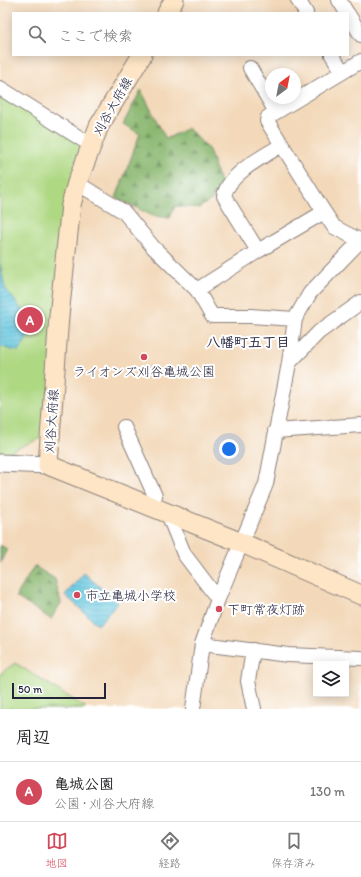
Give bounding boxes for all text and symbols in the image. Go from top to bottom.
search box [12,12,349,56]
icon: search [26,23,48,45]
text: ここで検索 [58,27,133,45]
north arrow [265,68,301,104]
street label: 刈谷大府線 [90,73,136,138]
pin: A [17,305,43,335]
district label: 八幡町五丁目 [206,334,290,351]
marker: ライオンズ刈谷亀城公園 [139,352,149,362]
place label: ライオンズ刈谷亀城公園 [73,364,215,379]
street label: 刈谷大府線 [42,387,61,454]
your location [219,439,239,459]
place label: 市立亀城小学校 [85,588,176,603]
marker: 市立亀城小学校 [72,590,82,600]
place label: 下町常夜灯跡 [227,602,305,617]
marker: 下町常夜灯跡 [214,604,224,614]
map controls [313,661,349,697]
button: layers [313,661,349,697]
scale bar [12,681,106,700]
text: 50 m [18,683,42,696]
text: 周辺 [16,727,50,747]
text: 亀城公園 [54,775,114,793]
text: A [25,784,33,799]
text: 130 m [310,784,345,799]
text: 公園 · 刈谷大府線 [54,796,154,811]
tab: 地図 [46,830,68,870]
tab: 経路 [159,830,181,870]
tab: 保存済み [272,830,316,870]

